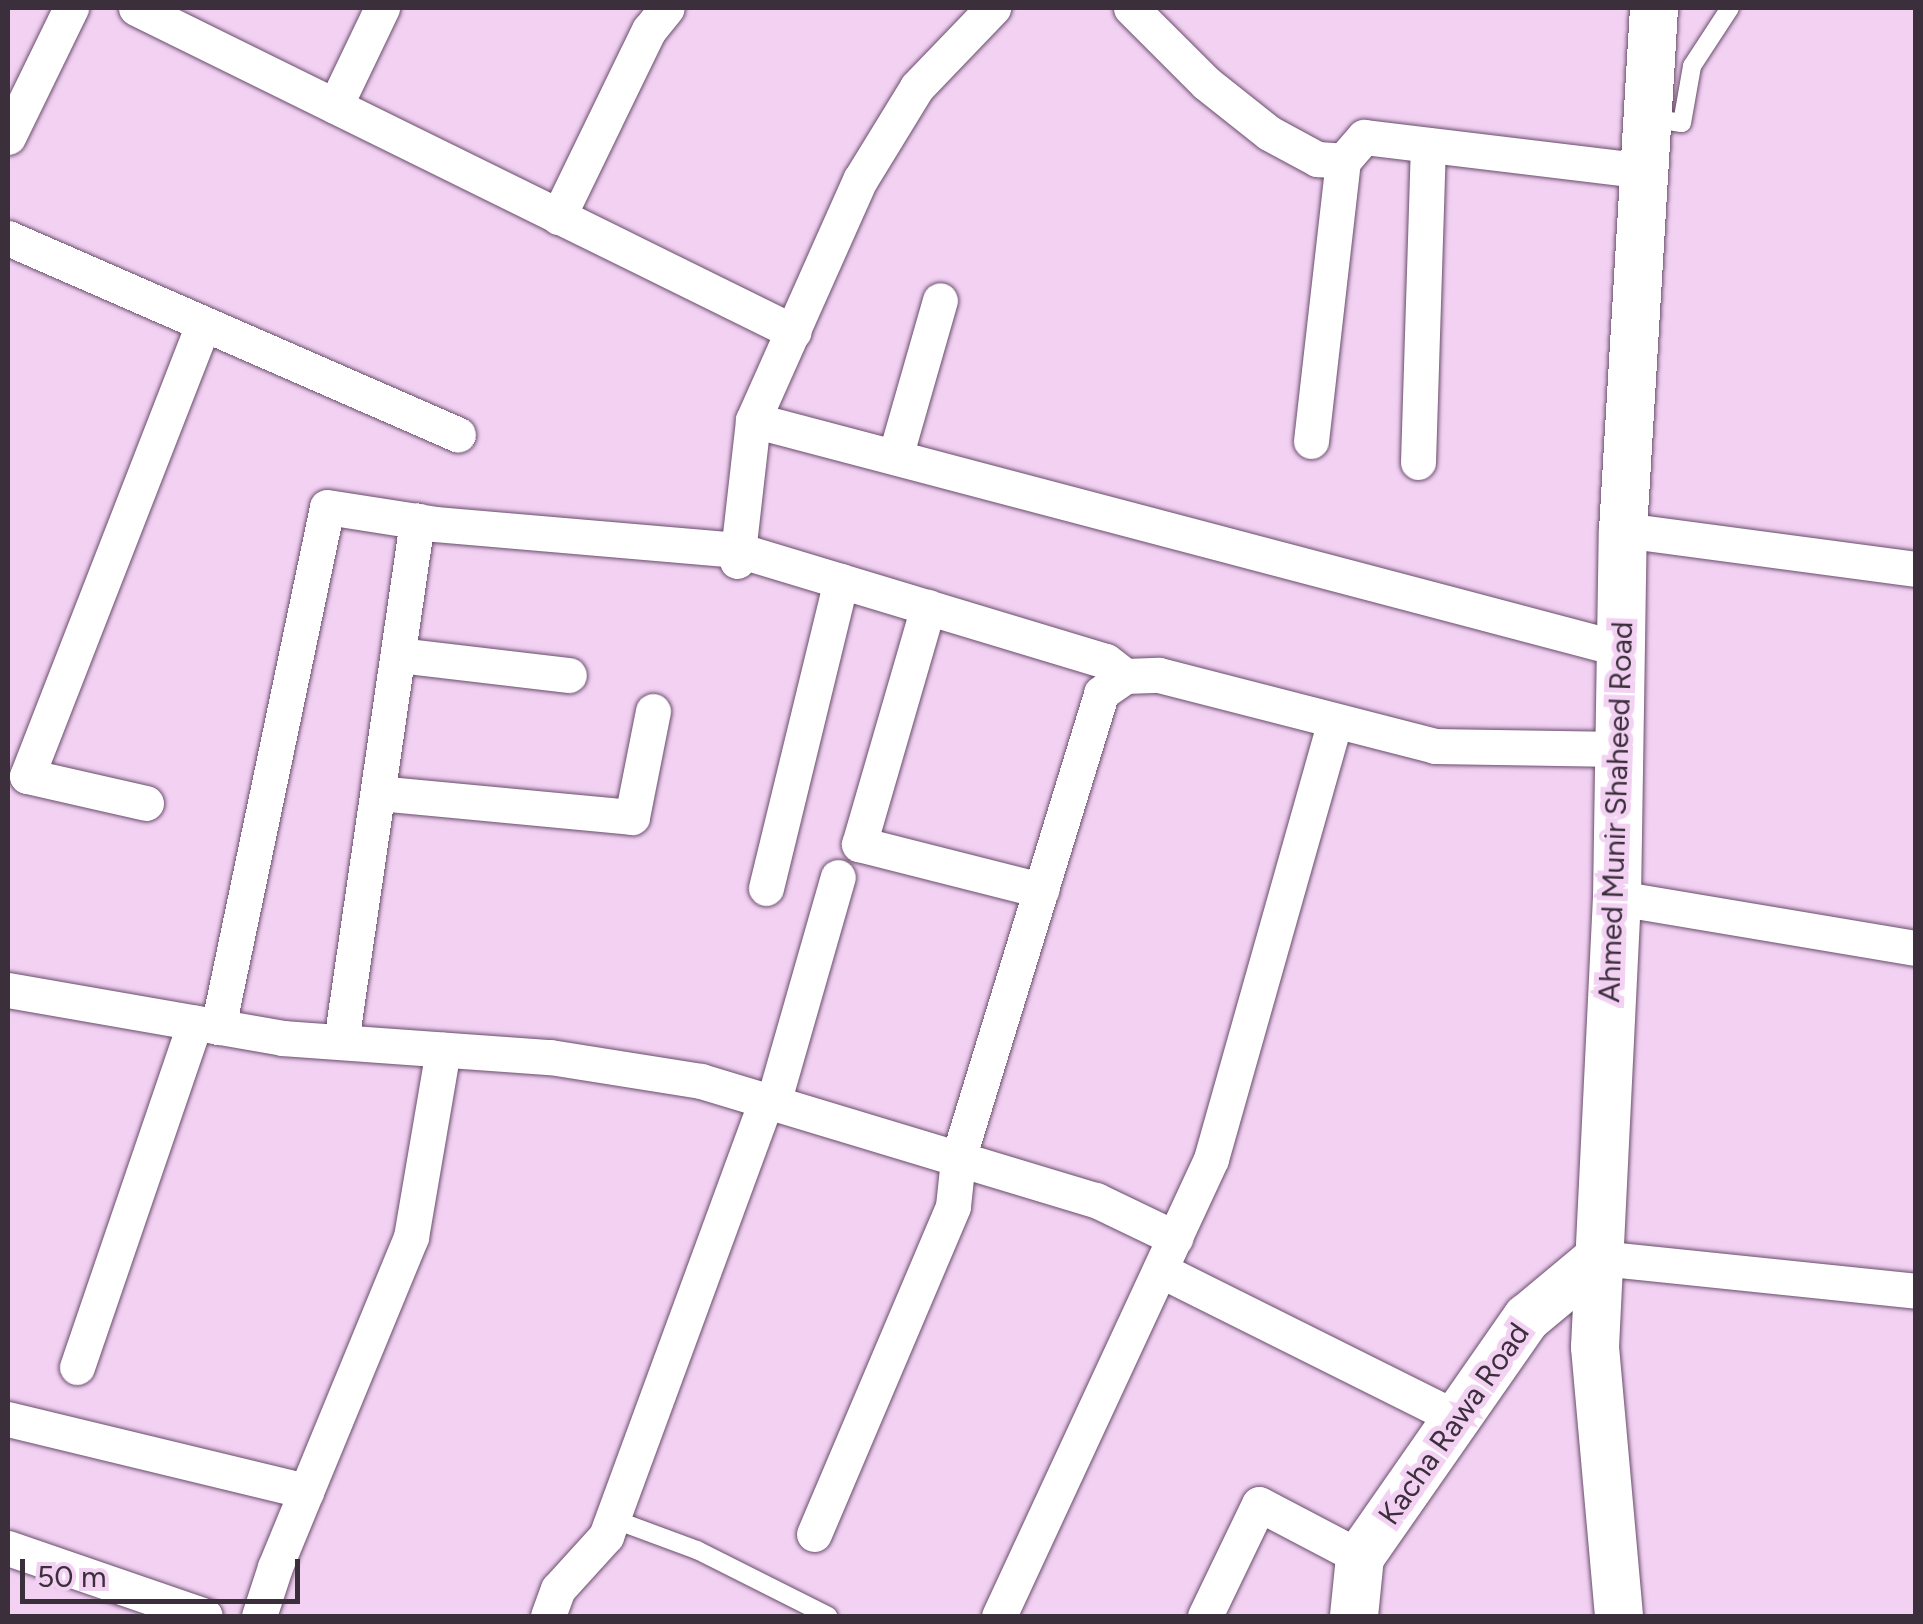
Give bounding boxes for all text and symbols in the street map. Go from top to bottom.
street label: Ahmed Munir Shaheed Road [1591,621,1641,1003]
street label: Kacha Rawa Road [1371,1316,1537,1532]
scale bar [25,1539,305,1601]
text: 50 m [37,1558,106,1595]

